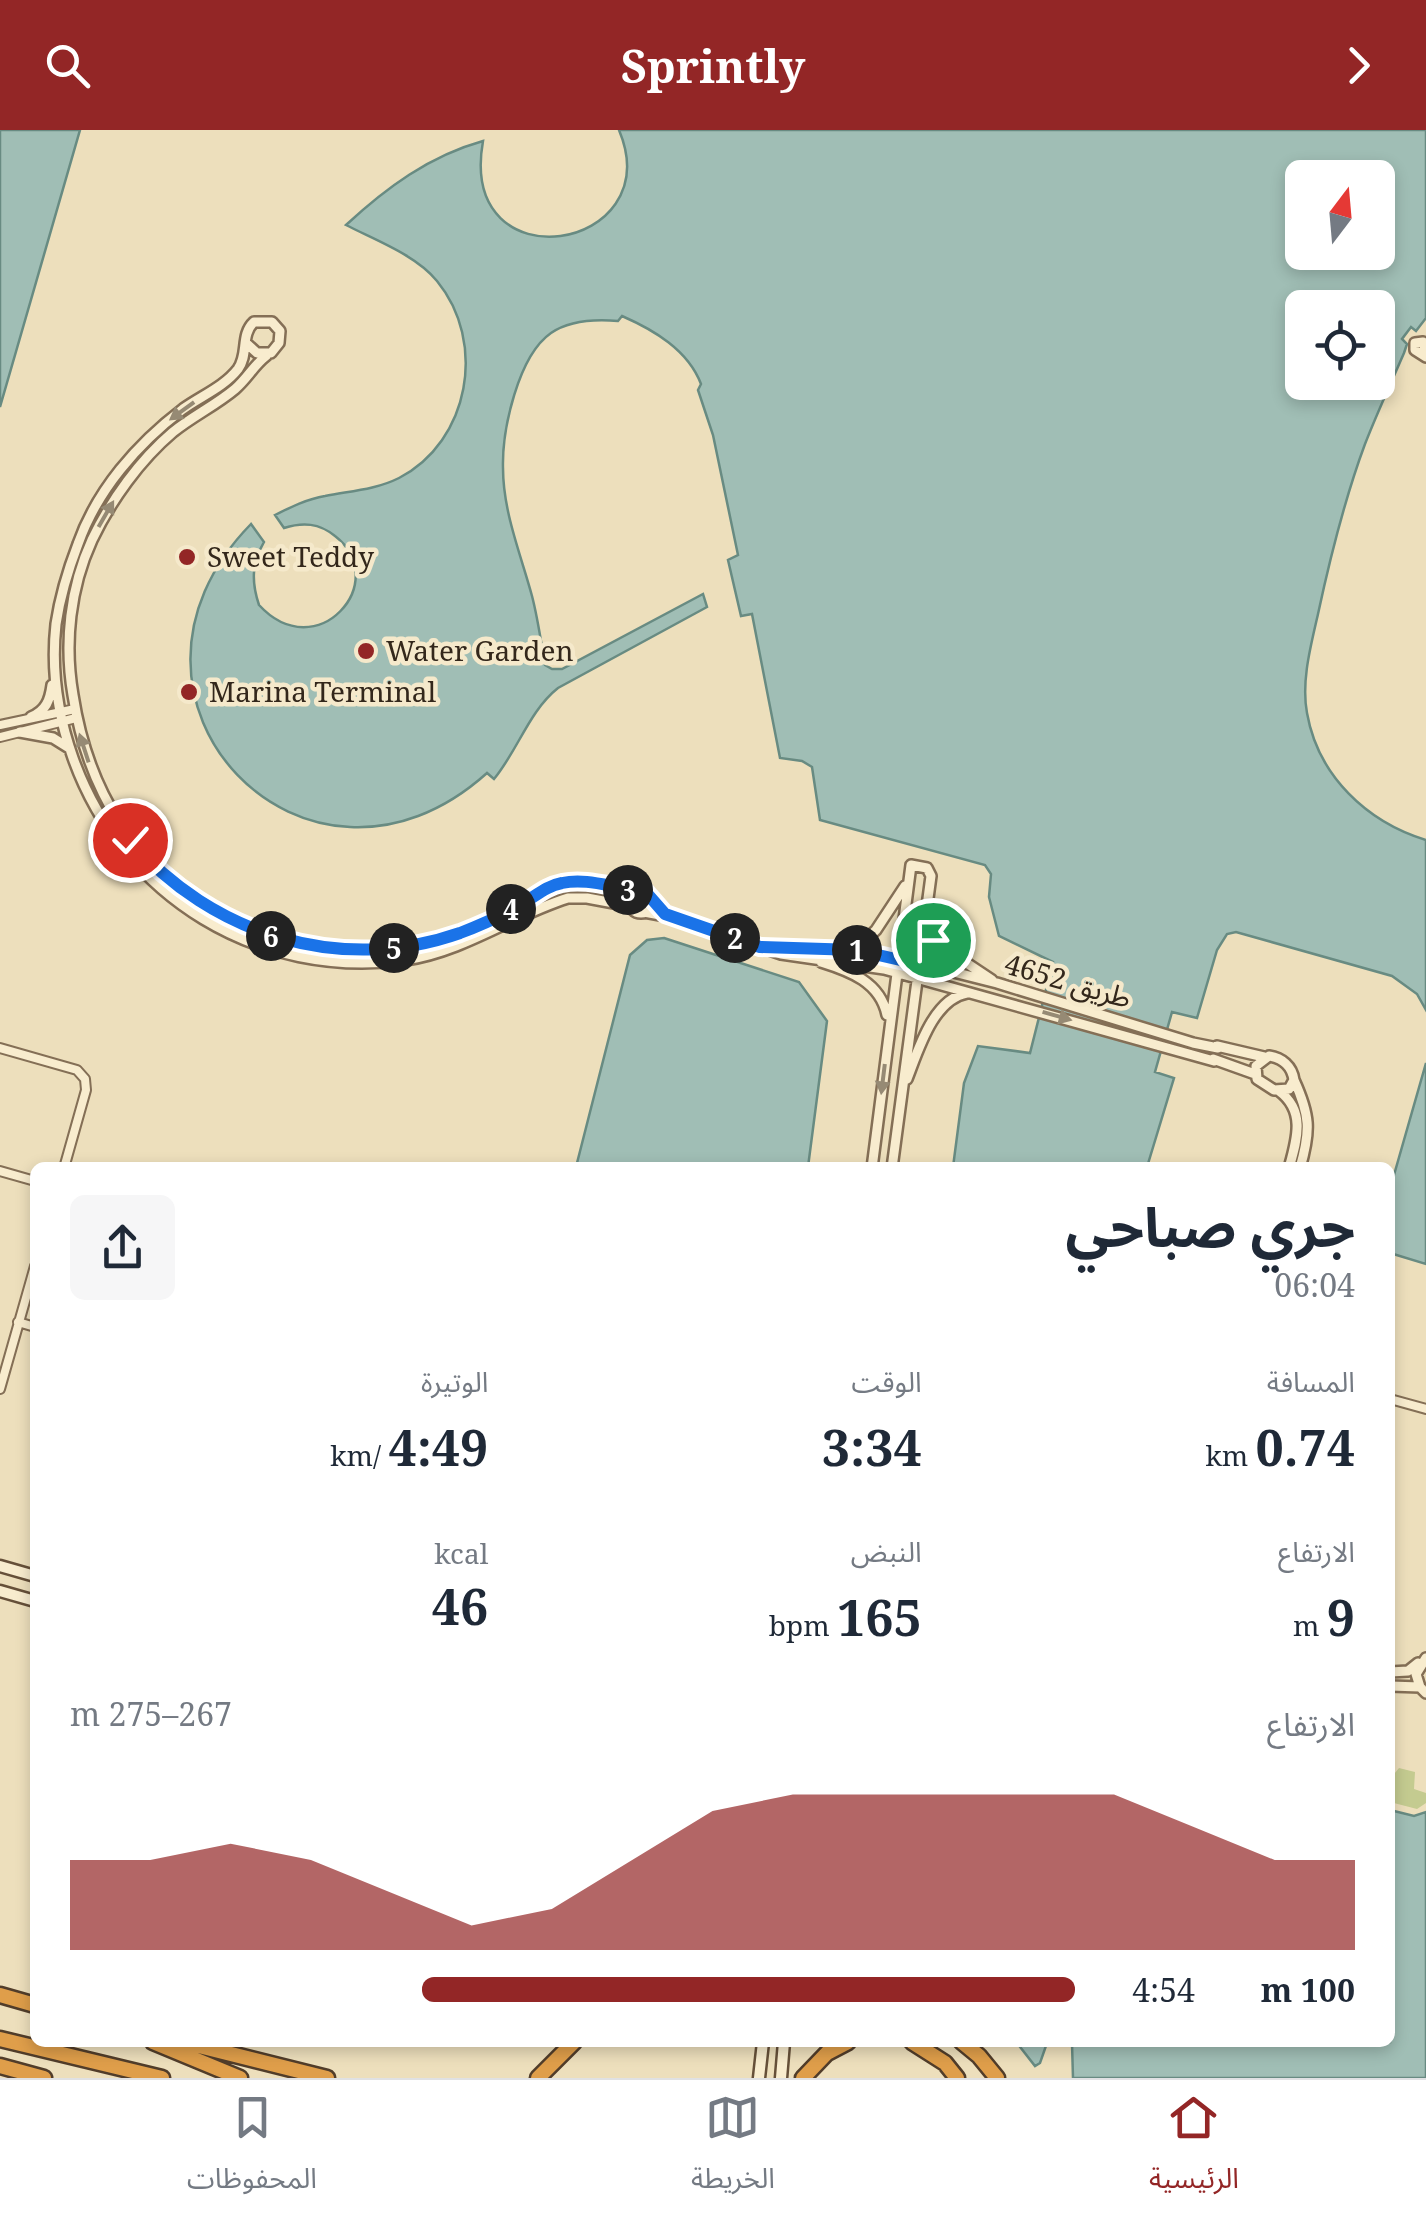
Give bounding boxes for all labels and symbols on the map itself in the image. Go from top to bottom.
north arrow [1285,160,1395,270]
one-way arrow [169,401,195,420]
one-way arrow [97,500,115,528]
place label: Sweet Teddy [207,537,374,575]
marker: Sweet Teddy [176,546,198,568]
place label: Water Garden [386,631,574,669]
marker: Water Garden [355,640,377,662]
place label: Marina Terminal [209,672,436,710]
marker: Marina Terminal [178,681,200,703]
one-way arrow [76,732,91,762]
pin [88,798,173,883]
pin: 3 [603,865,653,915]
pin: 4 [486,884,536,934]
pin [891,898,976,983]
pin: 6 [246,911,296,961]
pin: 2 [710,913,760,963]
pin: 5 [369,923,419,973]
pin: 1 [832,925,882,975]
street label: طريق 4652 [1001,944,1136,1016]
one-way arrow [1042,1009,1073,1024]
one-way arrow [874,1063,890,1095]

